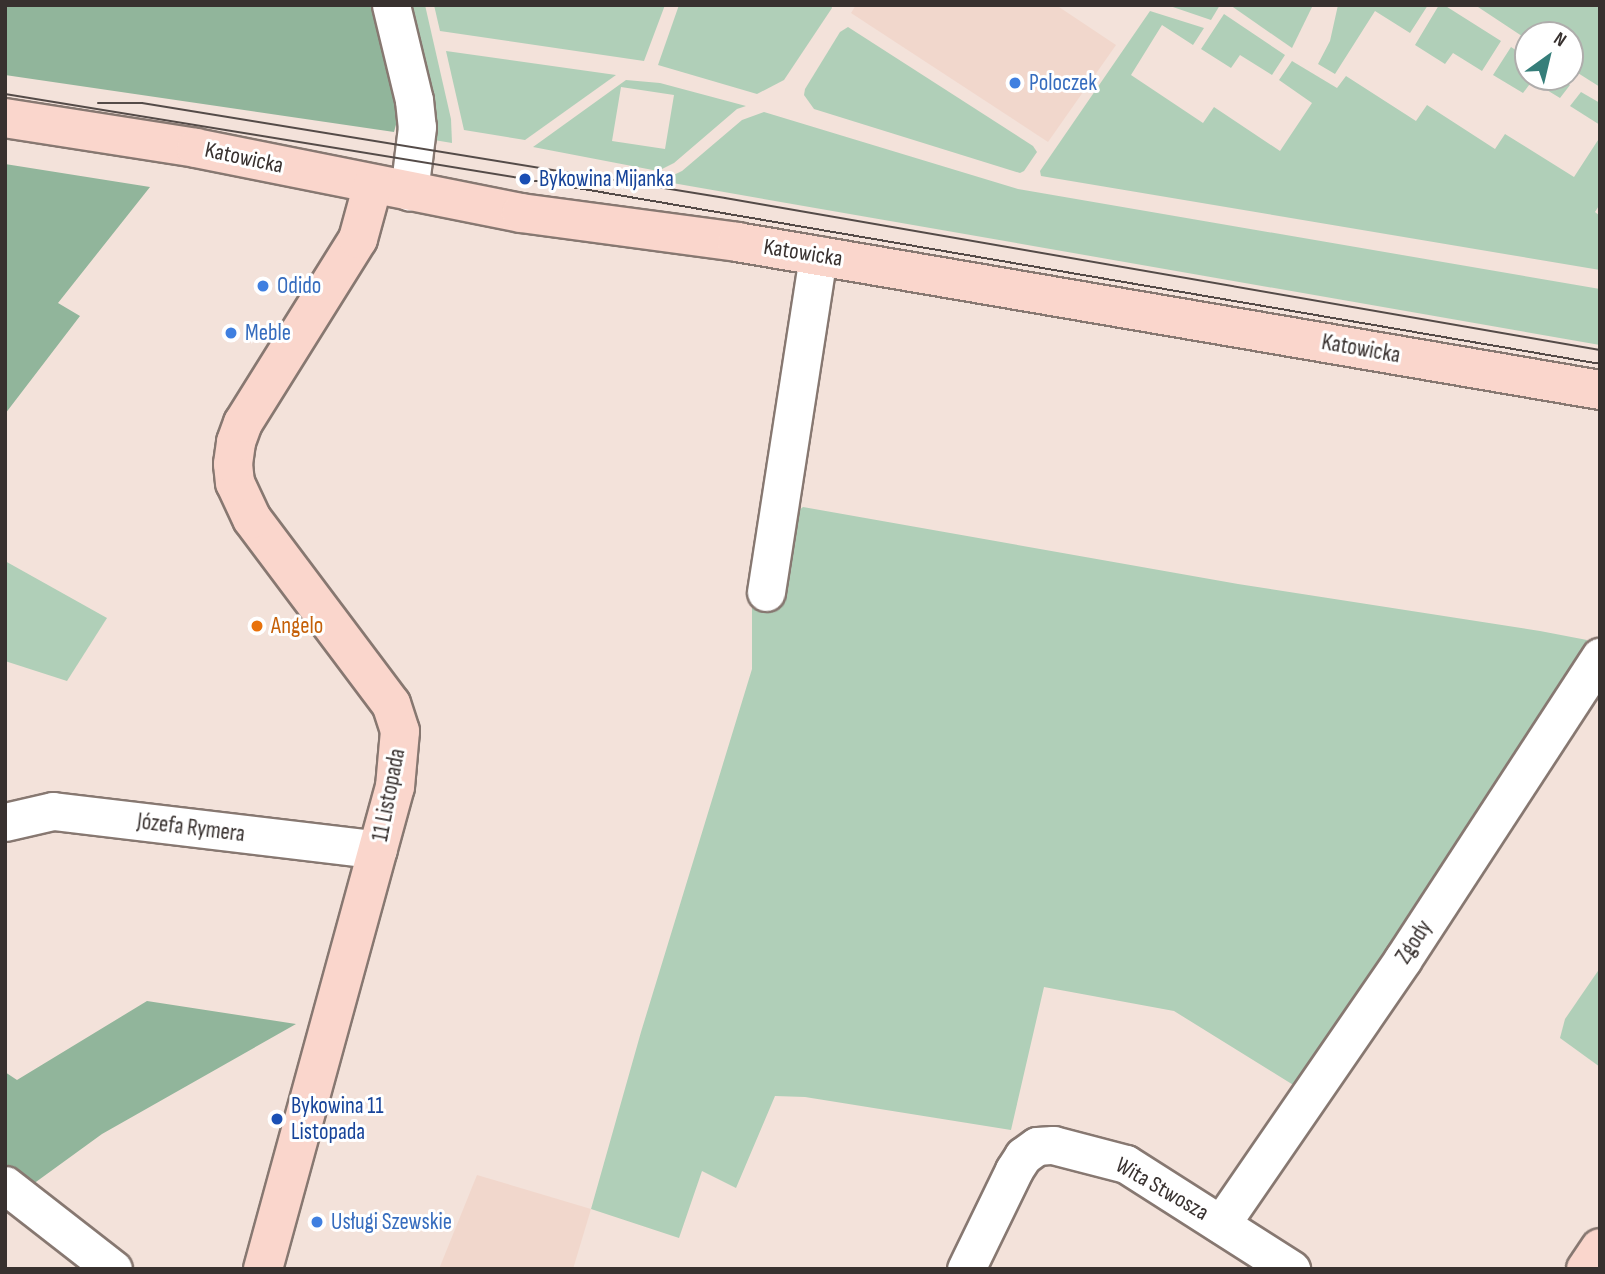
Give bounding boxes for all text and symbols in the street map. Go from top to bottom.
north arrow [1514,21,1584,91]
text: N [1549,27,1571,52]
place label: Poloczek [1029,69,1097,97]
marker: Poloczek [1007,75,1023,91]
street label: Katowicka [202,136,286,180]
place label: Bykowina Mijanka [539,165,674,193]
marker: Bykowina Mijanka [517,171,533,187]
street label: Katowicka [762,233,844,273]
place label: Odido [277,272,321,300]
marker: Odido [255,278,271,294]
place label: Meble [245,319,291,347]
marker: Meble [223,325,239,341]
street label: Katowicka [1319,329,1403,369]
place label: Angelo [271,612,323,640]
marker: Angelo [249,618,265,634]
street label: 11 Listopada [366,746,412,844]
street label: Józefa Rymera [136,808,246,848]
street label: Zgody [1390,915,1438,969]
place label: Bykowina 11 Listopada [291,1092,383,1146]
marker: Bykowina 11 Listopada [269,1111,285,1127]
street label: Wita Stwosza [1111,1151,1213,1227]
place label: Usługi Szewskie [331,1208,452,1236]
marker: Usługi Szewskie [309,1214,325,1230]

